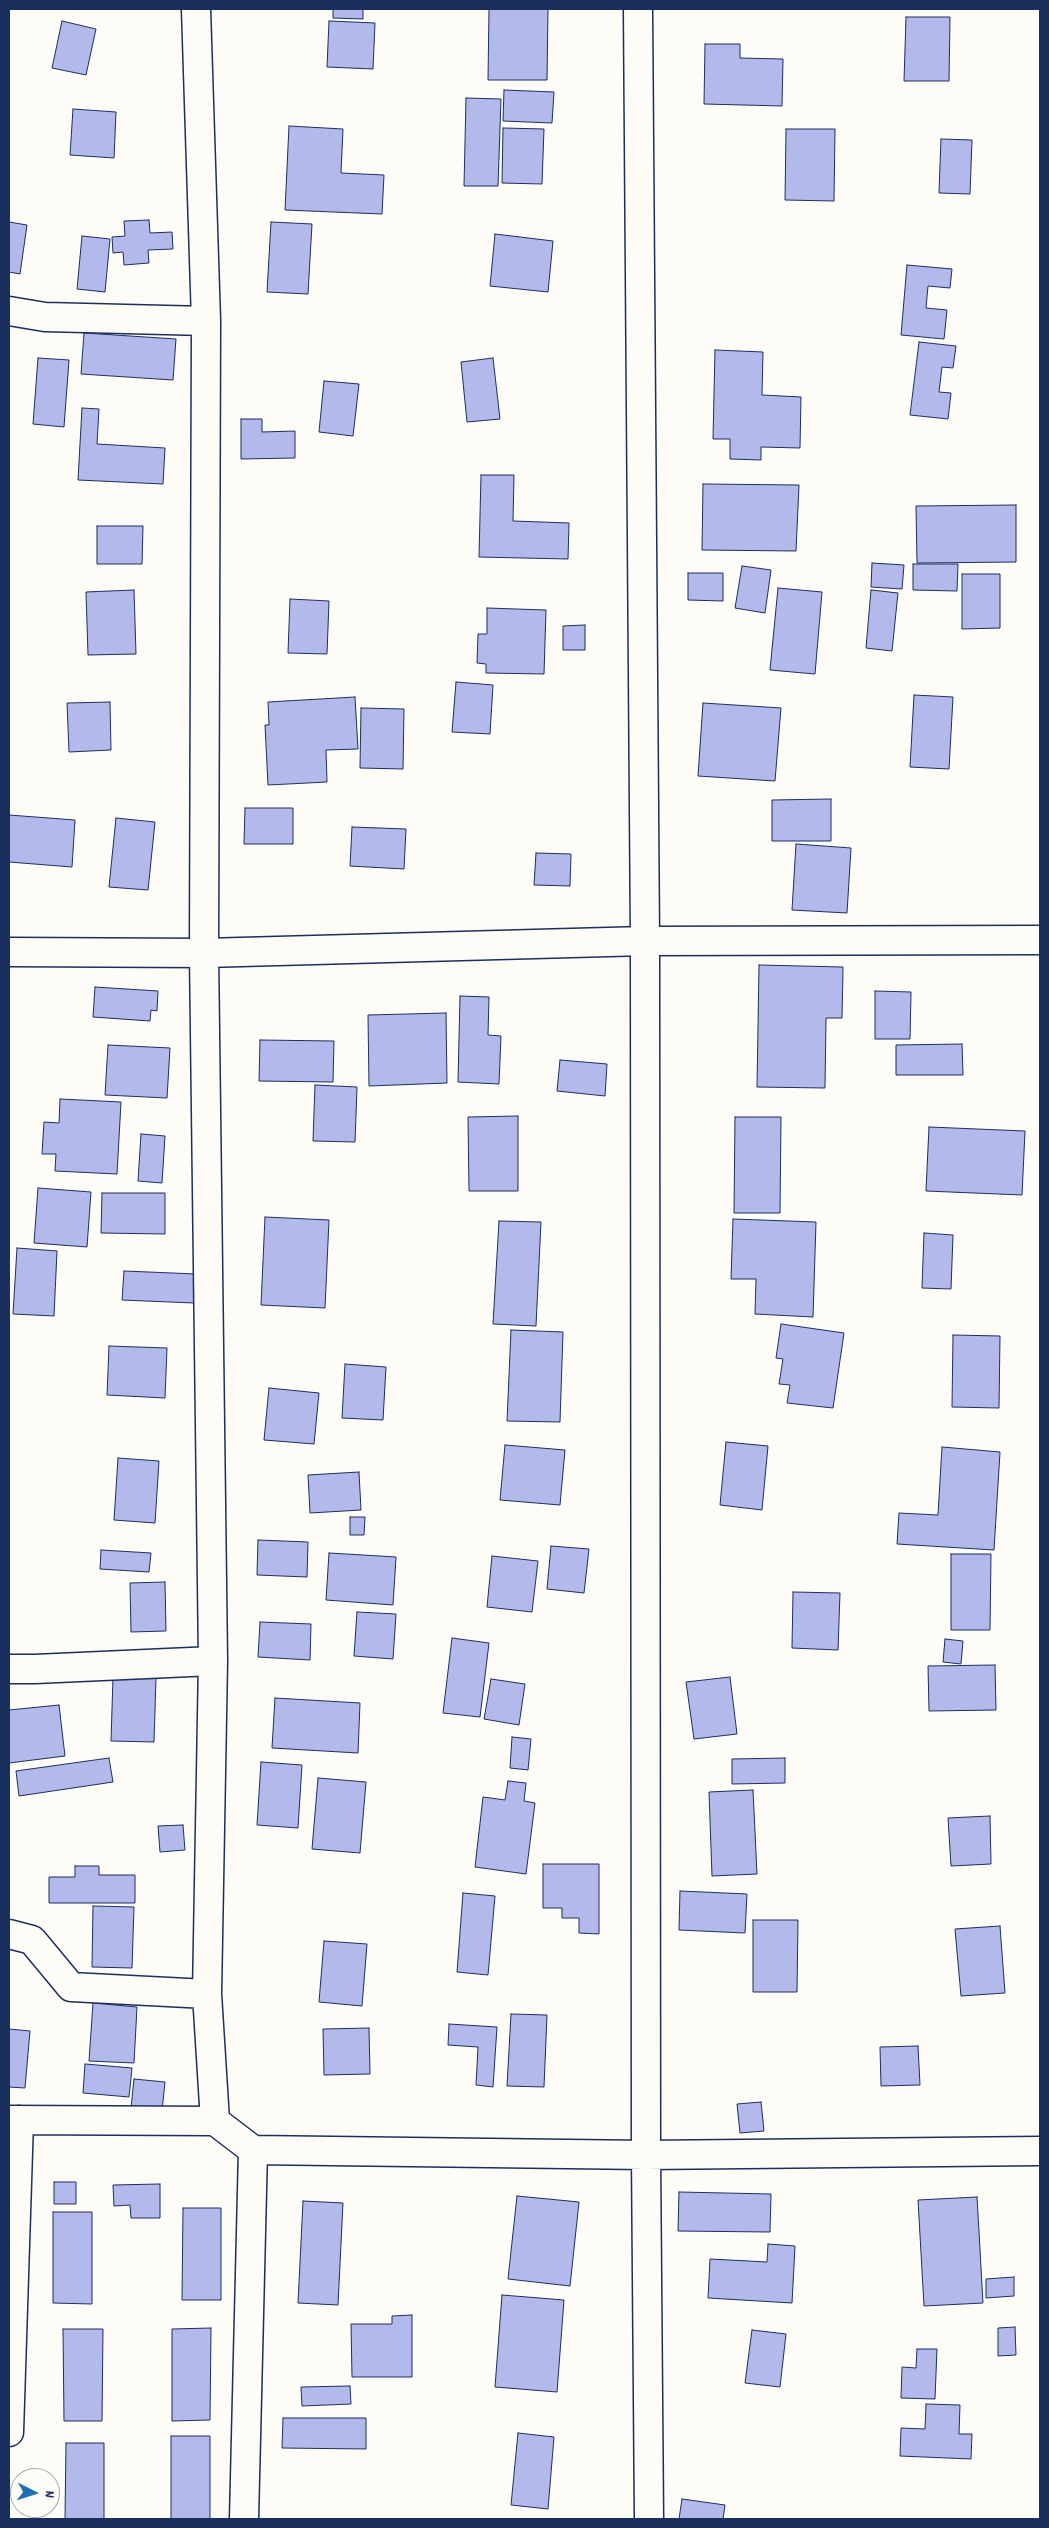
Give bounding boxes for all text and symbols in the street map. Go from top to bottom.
north arrow [10,2468,60,2518]
text: N [39,2490,59,2499]

